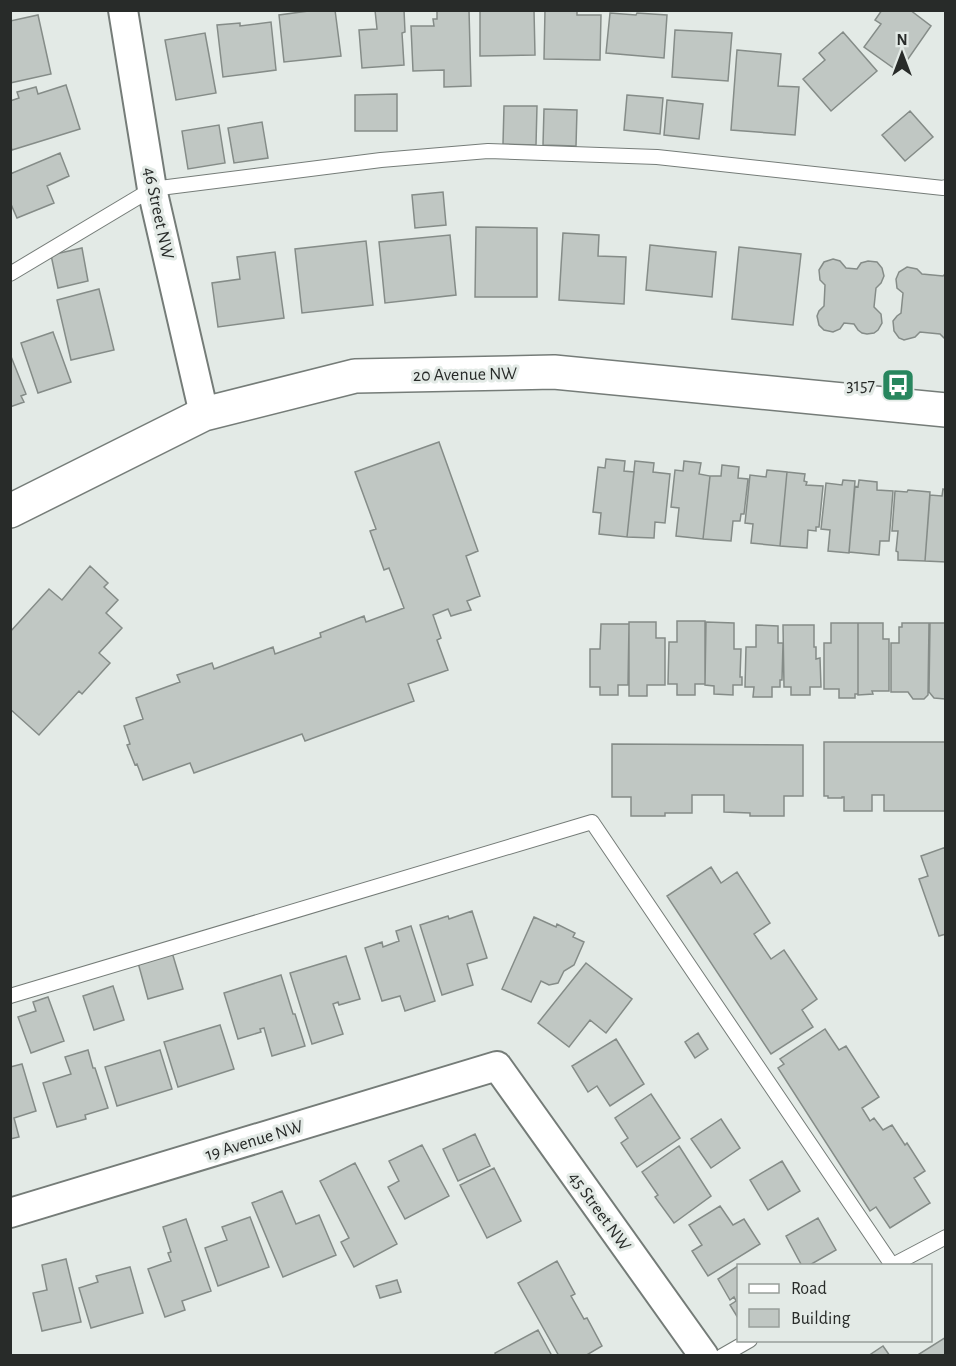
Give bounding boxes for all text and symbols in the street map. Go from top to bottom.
north arrow [872,24,932,84]
text: N [896,32,908,48]
street label: 46 Street NW [139,166,177,261]
street label: 20 Avenue NW [413,365,517,385]
bus stop icon: 3157 [880,367,916,403]
place label: 3157 [846,377,875,395]
street label: 19 Avenue NW [203,1118,305,1164]
street label: 45 Street NW [565,1169,634,1254]
legend [737,1264,932,1342]
text: Road [791,1280,827,1298]
text: Building [791,1310,851,1328]

